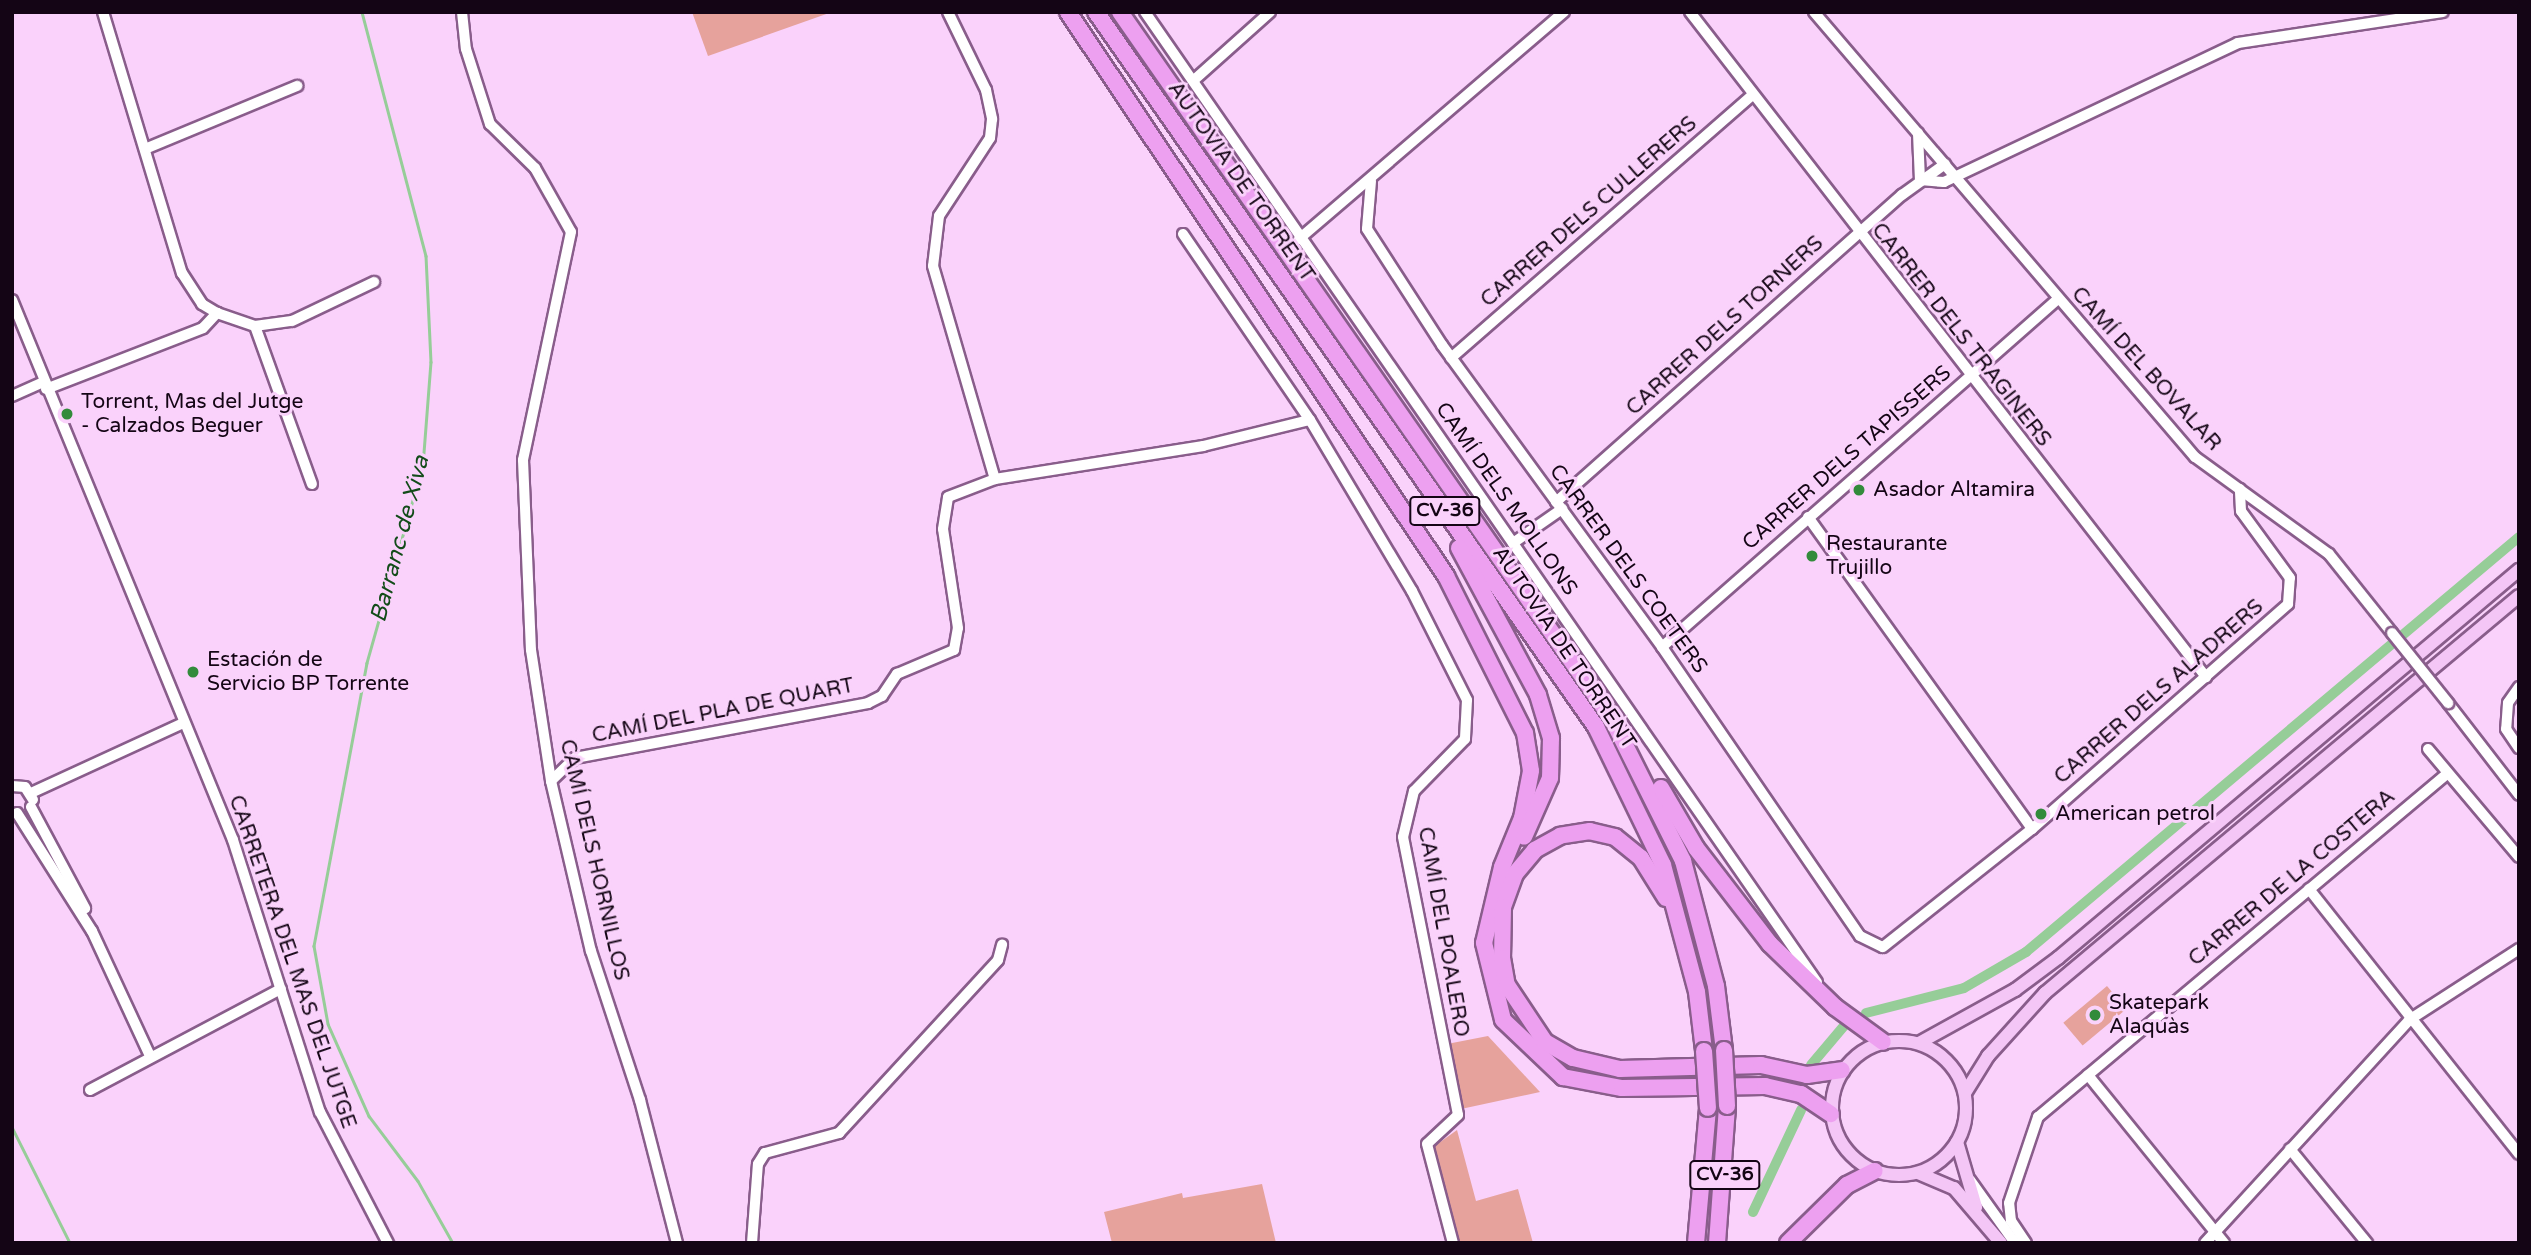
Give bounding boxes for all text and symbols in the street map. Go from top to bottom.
street label: AUTOVIA DE TORRENT [1162,77,1320,287]
street label: CARRER DELS CULLERERS [1476,111,1702,313]
street label: CARRER DELS TRAGINERS [1866,218,2056,452]
street label: CARRER DELS TORNERS [1621,231,1829,421]
street label: CAMÍ DEL BOVALAR [2066,282,2226,456]
street label: CARRER DELS TAPISSERS [1738,361,1956,555]
place label: Torrent, Mas del Jutge - Calzados Beguer [81,389,303,439]
street label: CAMÍ DELS MOLLONS [1430,398,1582,600]
marker: Torrent, Mas del Jutge - Calzados Beguer [59,406,75,422]
water label: Barranc de Xiva [365,453,435,625]
street label: CARRER DELS COETERS [1544,460,1712,678]
place label: Asador Altamira [1873,477,2035,503]
marker: Asador Altamira [1851,482,1867,498]
road number: CV-36 [1408,496,1482,526]
place label: Restaurante Trujillo [1826,531,1948,581]
street label: AUTOVIA DE TORRENT [1487,542,1641,754]
marker: Restaurante Trujillo [1804,548,1820,564]
street label: CARRER DELS ALADRERS [2049,594,2269,790]
place label: Estación de Servicio BP Torrente [207,647,409,697]
marker: Estación de Servicio BP Torrente [185,664,201,680]
street label: CAMÍ DEL PLA DE QUART [590,673,856,749]
street label: CAMÍ DELS HORNILLOS [554,737,634,983]
street label: CARRER DE LA COSTERA [2184,784,2400,972]
street label: CARRETERA DEL MAS DEL JUTGE [223,792,361,1132]
place label: American petrol [2055,801,2215,827]
marker: American petrol [2033,806,2049,822]
street label: CAMÍ DEL POALERO [1412,825,1474,1039]
place label: Skatepark Alaquàs [2109,990,2209,1040]
marker: Skatepark Alaquàs [2087,1007,2103,1023]
road number: CV-36 [1688,1160,1762,1190]

